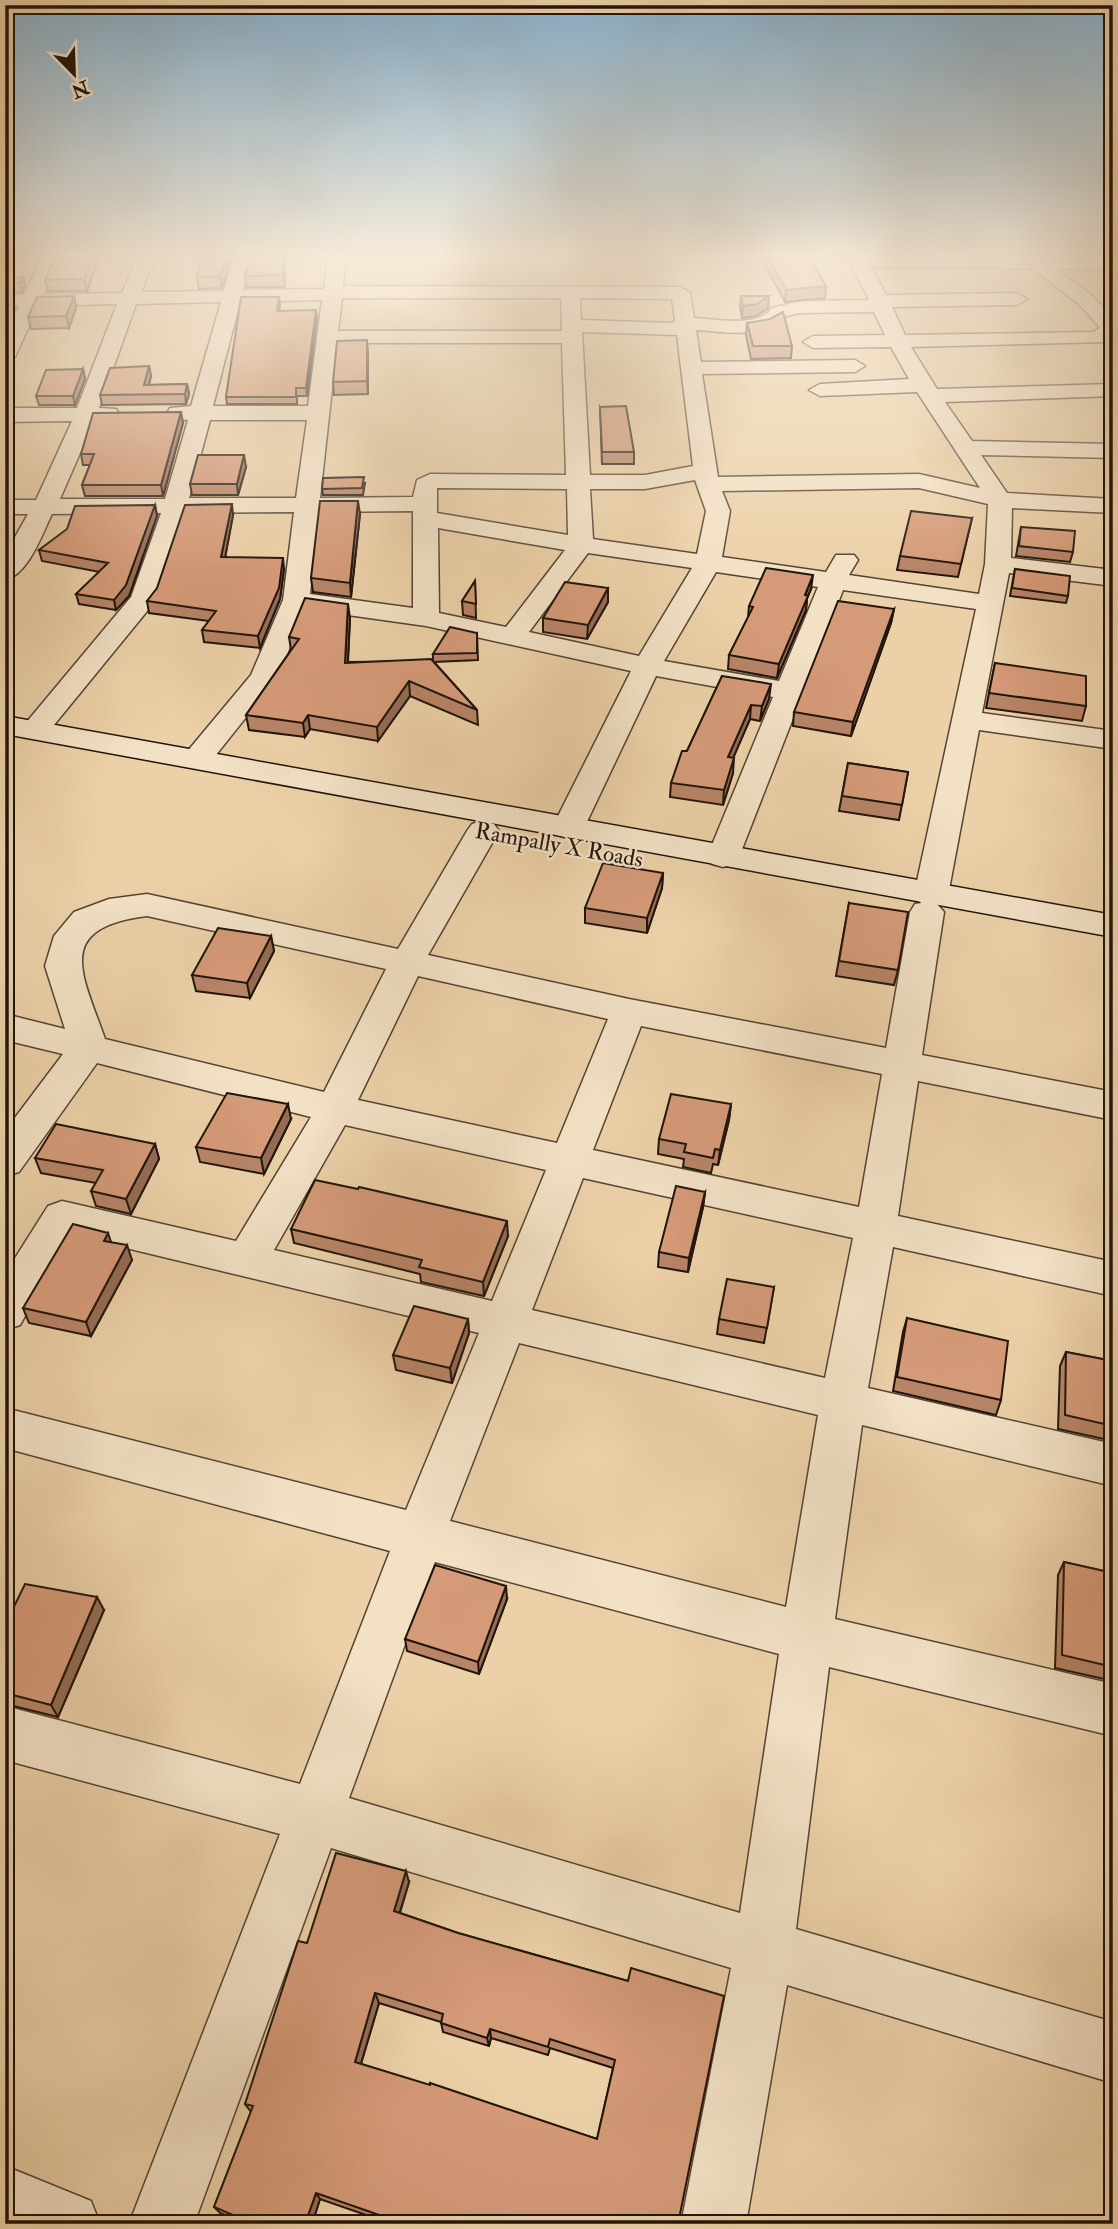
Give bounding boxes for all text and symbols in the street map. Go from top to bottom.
north arrow [38,38,108,108]
text: N [67,74,94,103]
street label: Rampally X Roads [473,816,645,875]

